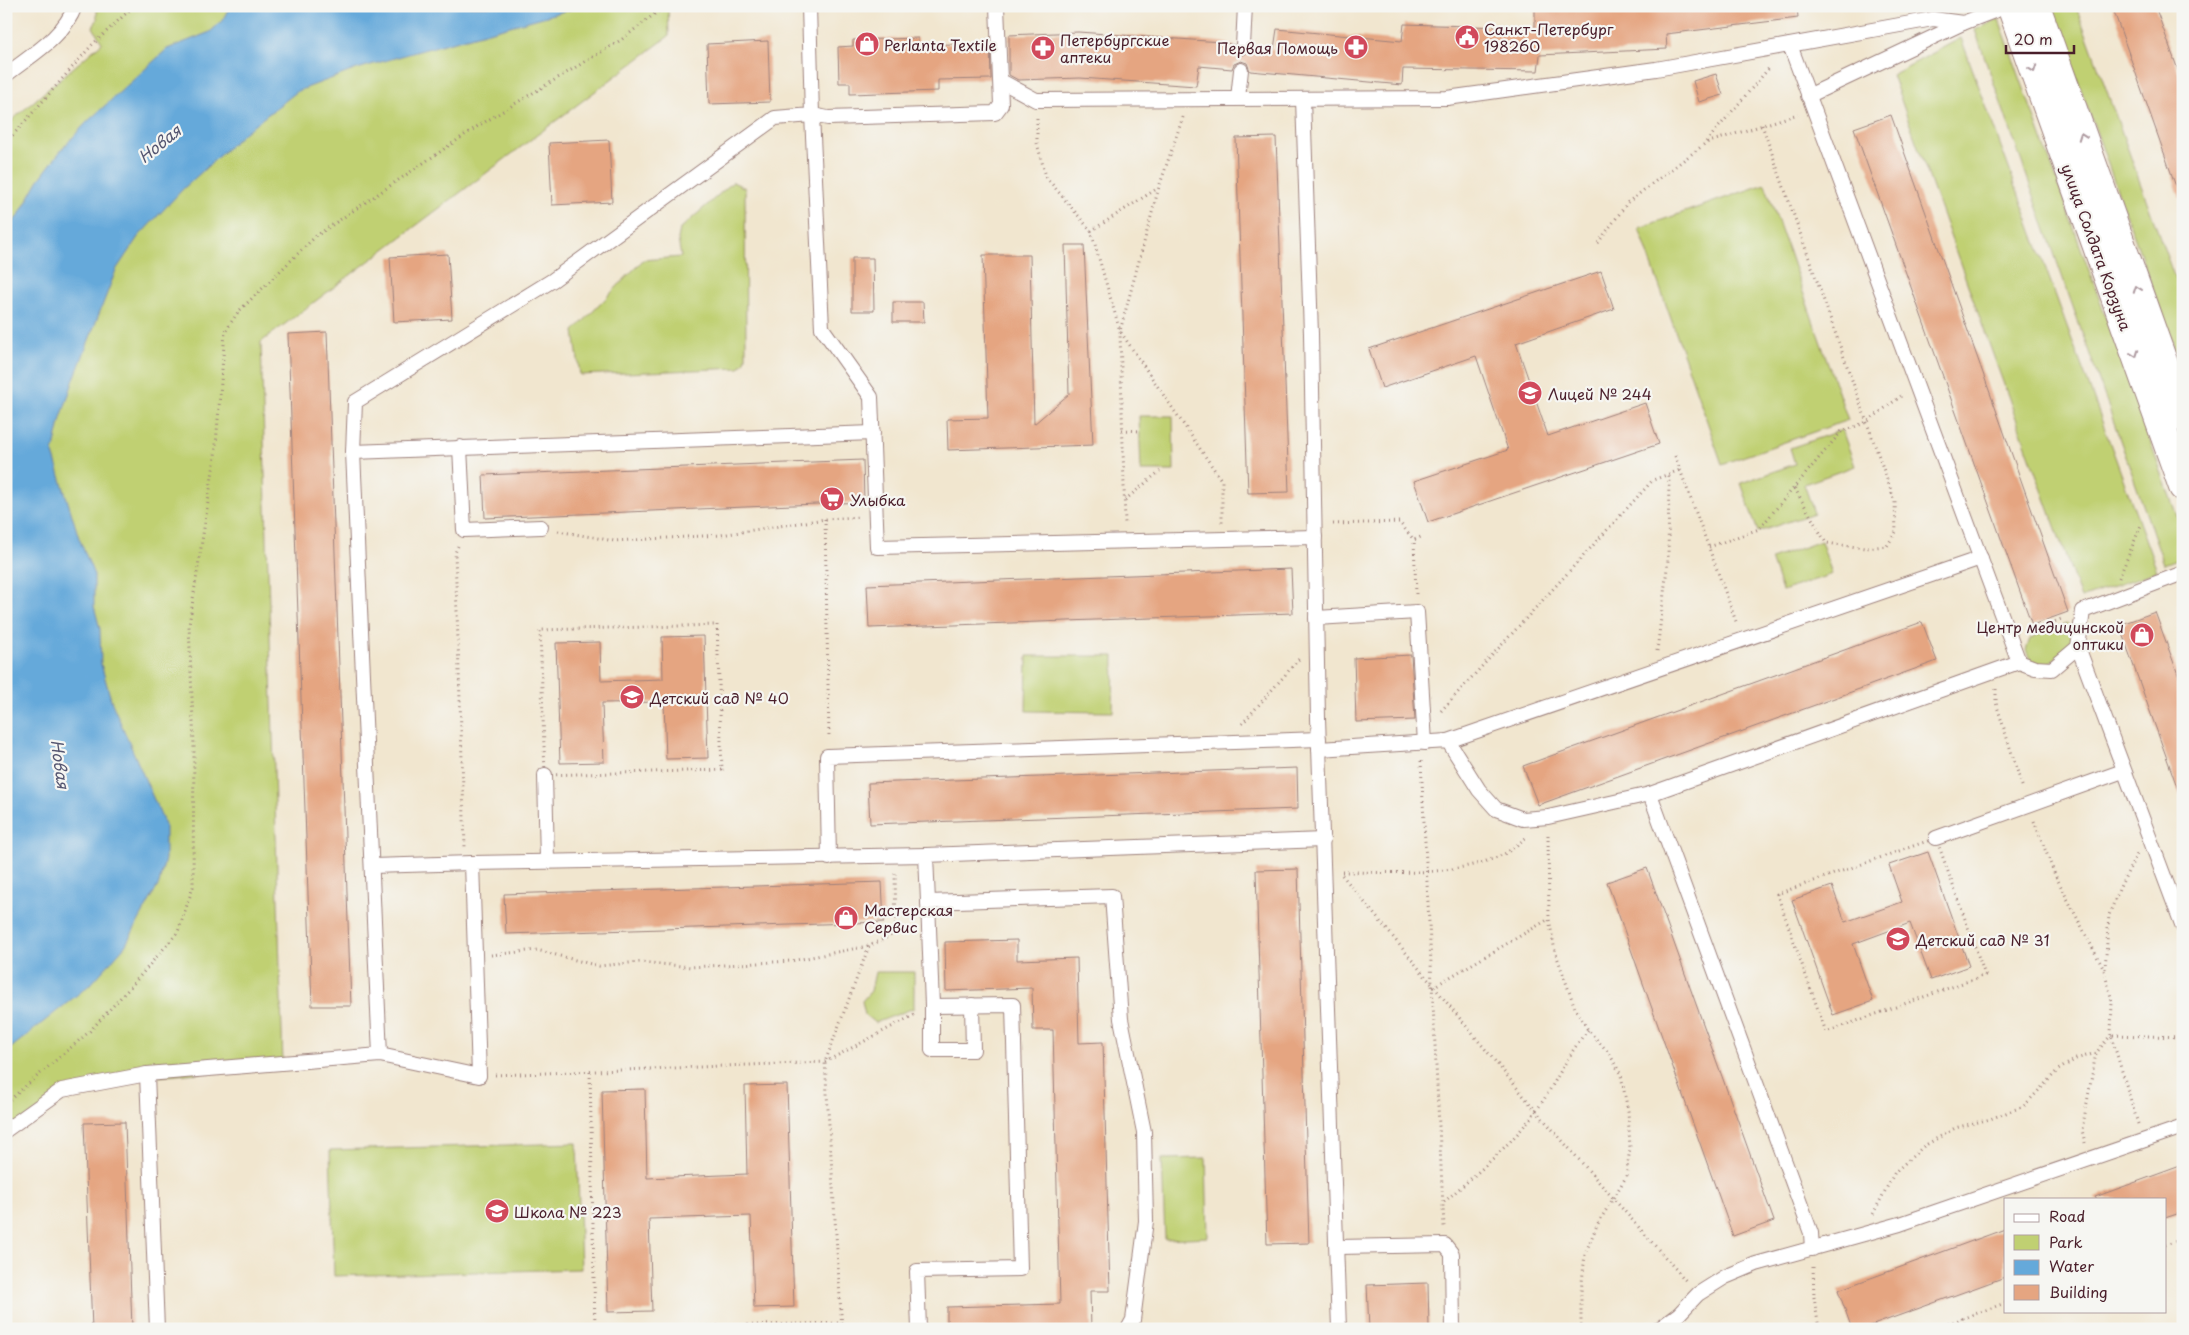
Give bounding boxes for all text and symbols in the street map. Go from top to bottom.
place label: Санкт-Петербург 198260 [1484,17,1614,57]
scale bar [2006,22,2074,54]
public building icon: Санкт-Петербург 198260 [1454,24,1480,50]
text: 20 m [2014,27,2053,50]
place label: Петербургские аптеки [1060,28,1169,68]
shop icon: Perlanta Textile [854,31,880,57]
place label: Perlanta Textile [884,33,997,56]
pharmacy icon: Первая Помощь [1343,34,1369,60]
pharmacy icon: Петербургские аптеки [1030,35,1056,61]
place label: Первая Помощь [1217,36,1338,59]
one-way arrow [2027,64,2037,72]
water label: Новая [132,117,187,168]
one-way arrow [2078,132,2088,141]
street label: улица Солдата Корзуна [2056,160,2138,334]
one-way arrow [2133,285,2143,294]
one-way arrow [2129,349,2139,357]
school or university icon: Лицей № 244 [1517,380,1543,406]
place label: Лицей № 244 [1548,382,1652,405]
supermarket icon: Улыбка [819,486,845,512]
place label: Улыбка [850,488,906,511]
place label: Центр медицинской оптики [1976,615,2124,655]
shop icon: Центр медицинской оптики [2129,622,2155,648]
school or university icon: Детский сад № 40 [619,684,645,710]
place label: Детский сад № 40 [649,686,789,709]
water label: Новая [46,738,76,791]
place label: Мастерская Сервис [864,898,953,938]
shop icon: Мастерская Сервис [833,905,859,931]
school or university icon: Детский сад № 31 [1885,926,1911,952]
place label: Детский сад № 31 [1915,928,2050,951]
school or university icon: Школа № 223 [484,1198,510,1224]
legend [2004,1198,2166,1312]
place label: Школа № 223 [514,1200,622,1223]
text: Road [2049,1204,2085,1227]
text: Park [2049,1230,2083,1253]
text: Water [2049,1254,2094,1277]
text: Building [2049,1280,2108,1303]

